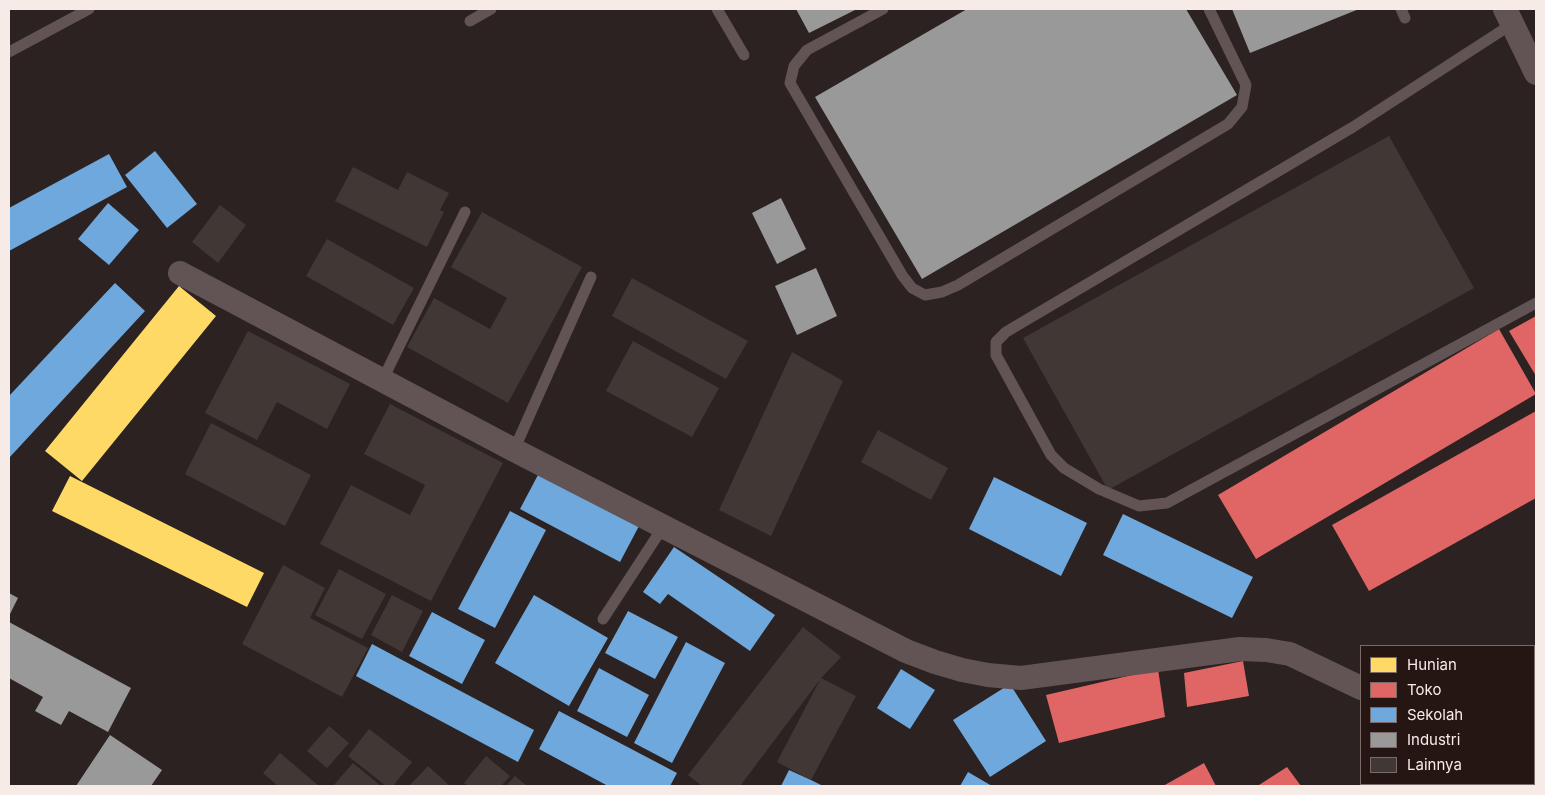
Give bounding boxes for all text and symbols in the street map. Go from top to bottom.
legend [1360,645,1535,785]
text: Hunian [1407,655,1457,674]
text: Toko [1407,680,1441,699]
text: Sekolah [1407,705,1463,724]
text: Industri [1407,730,1460,749]
text: Lainnya [1407,755,1462,774]

